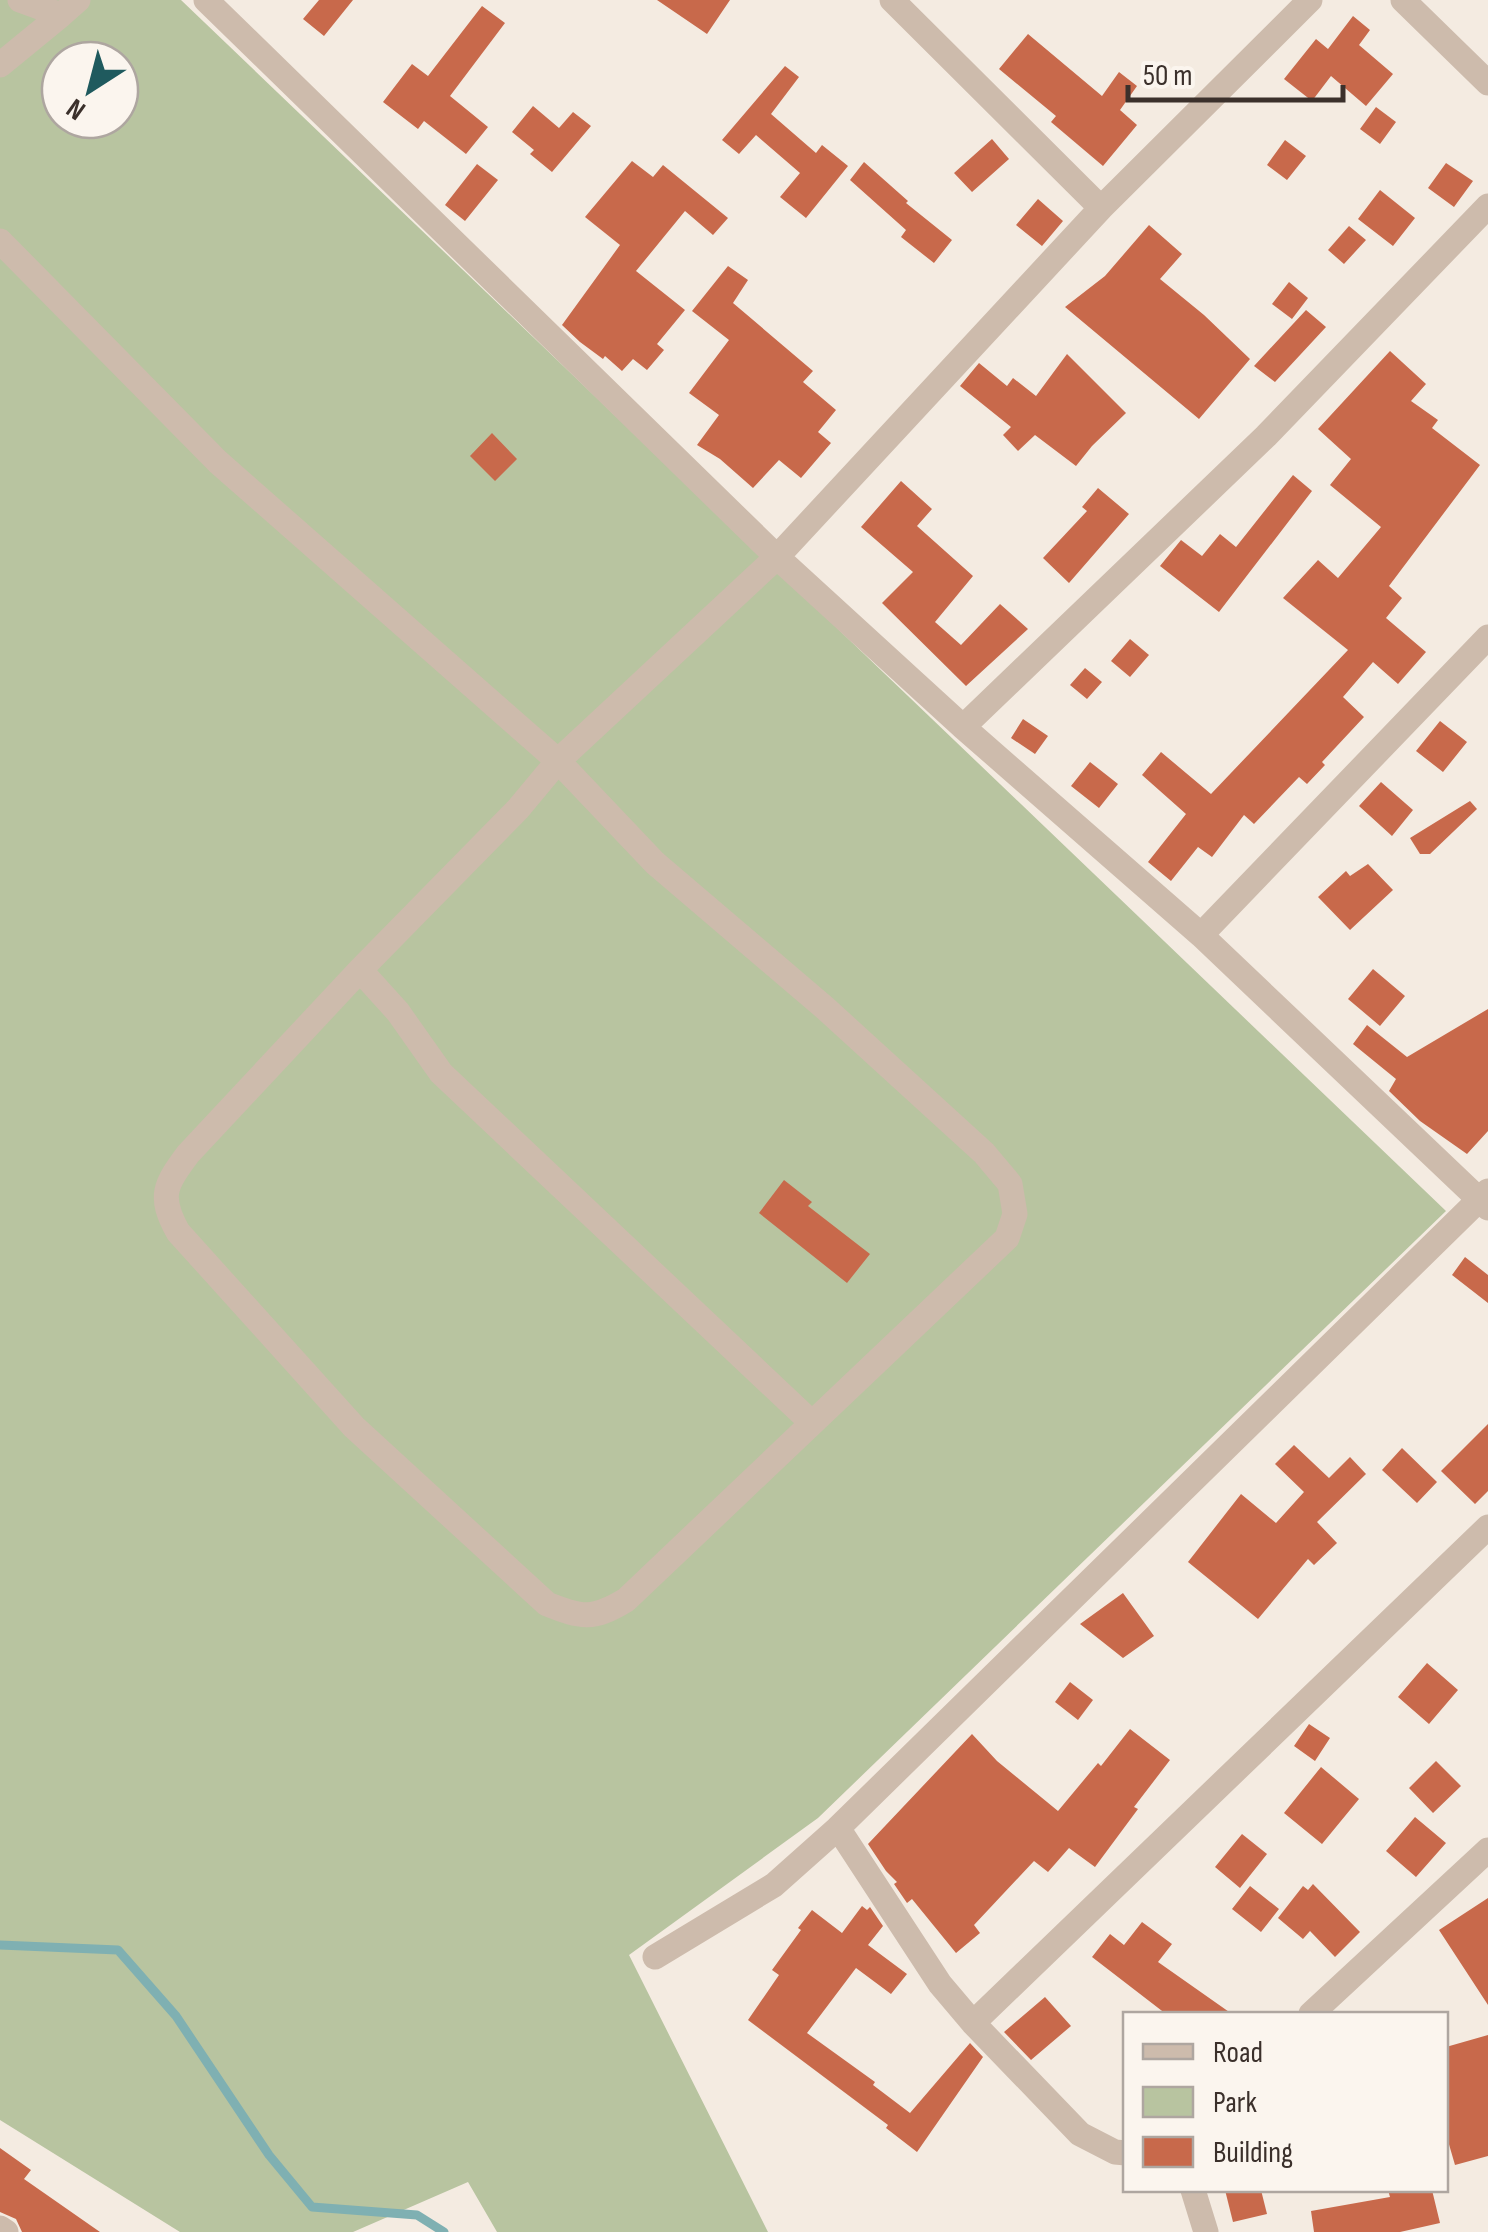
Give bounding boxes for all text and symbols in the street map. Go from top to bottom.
north arrow [40,40,140,140]
scale bar [1128,40,1343,102]
text: 50 m [1143,58,1192,94]
text: N [60,91,92,127]
legend [1123,2012,1448,2192]
text: Road [1213,2035,1263,2071]
text: Park [1213,2085,1257,2121]
text: Building [1213,2135,1293,2171]

